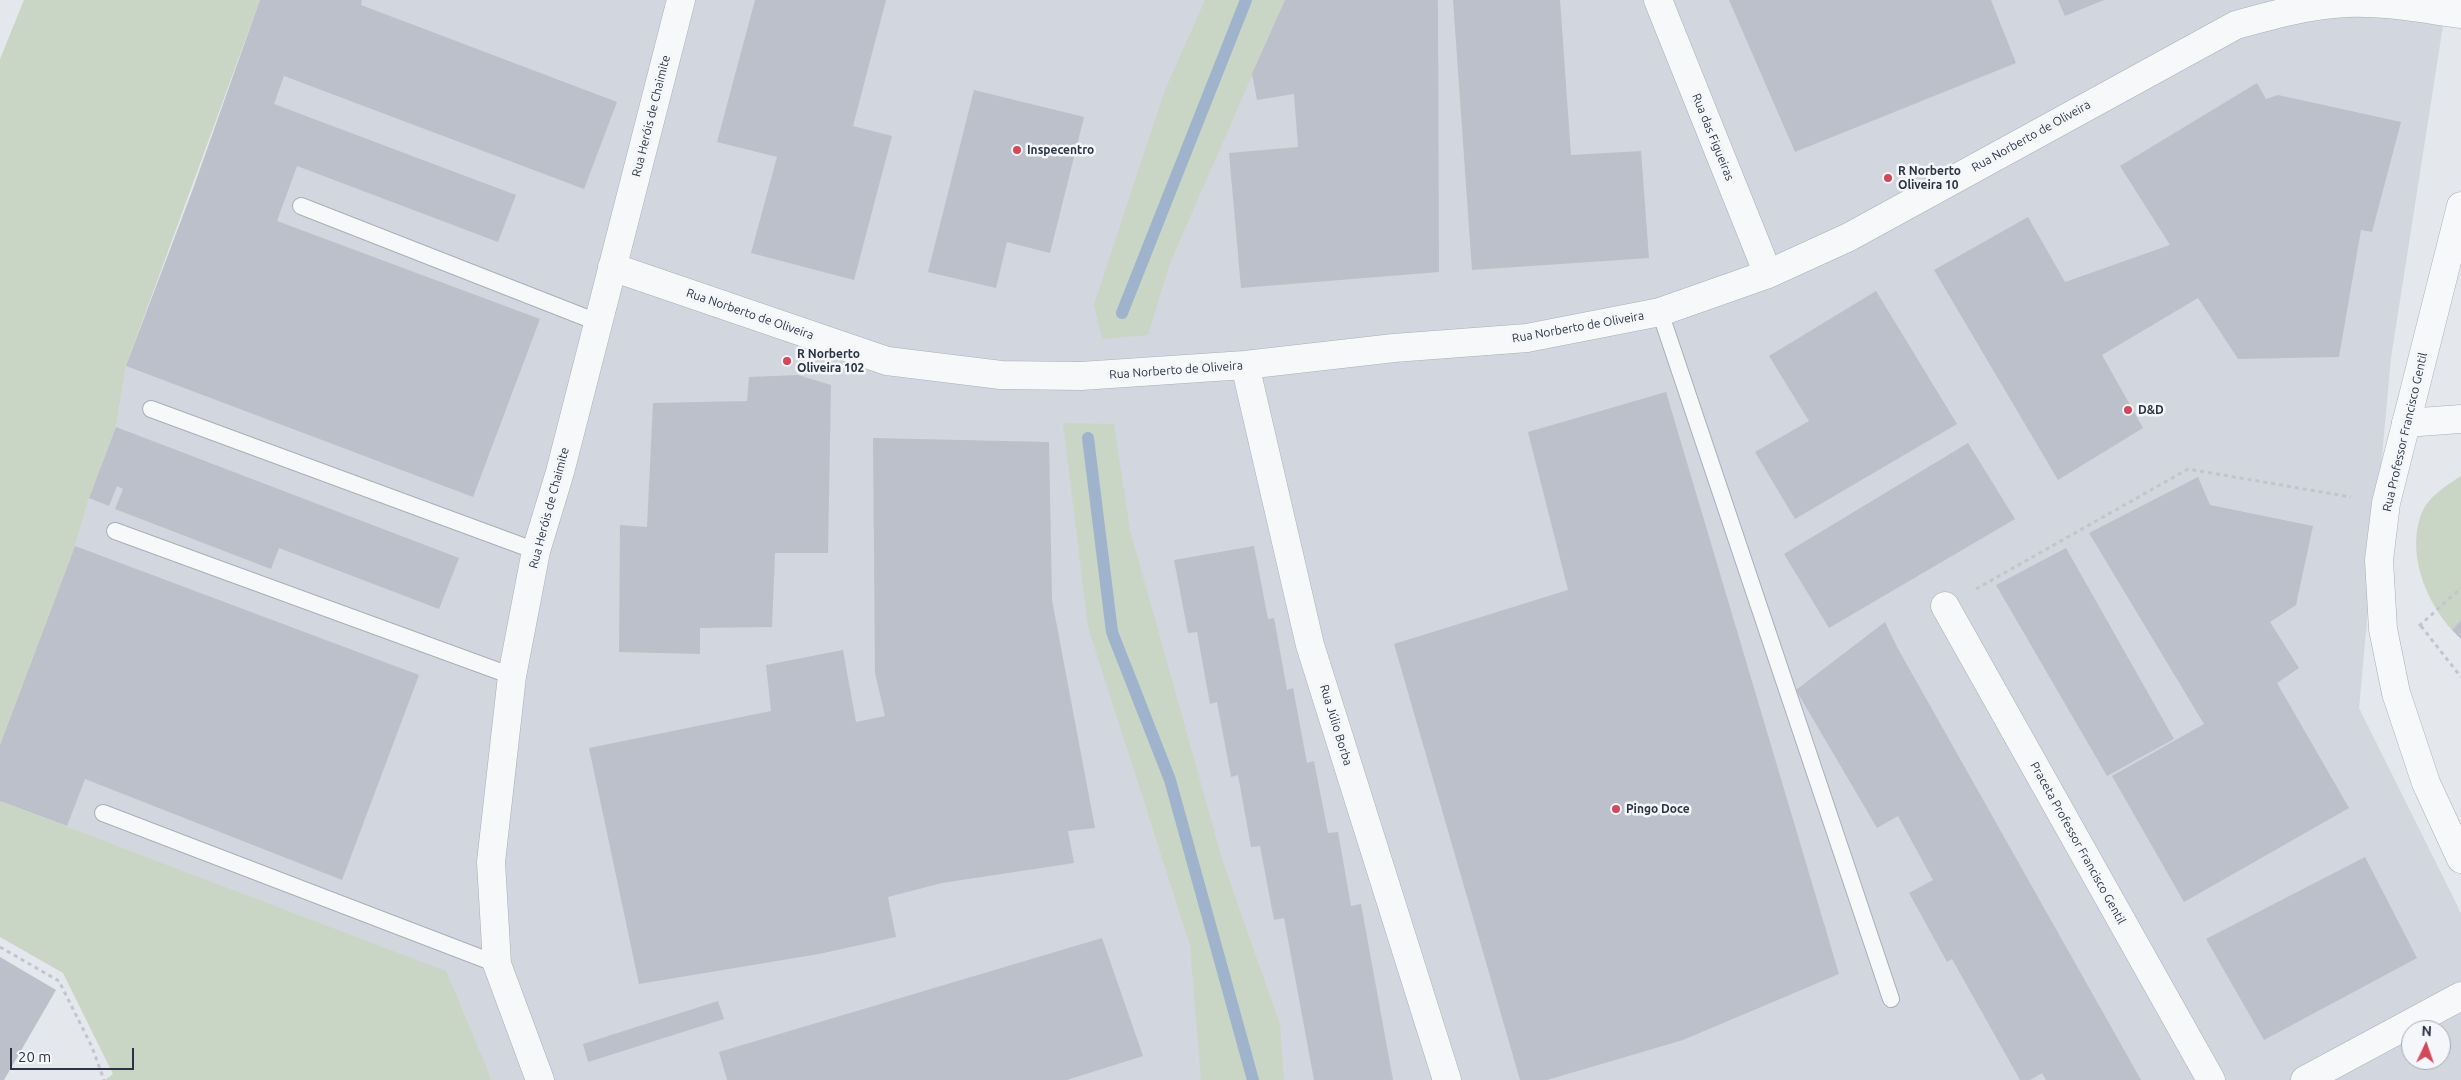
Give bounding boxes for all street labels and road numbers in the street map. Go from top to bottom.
street label: Rua Heróis de Chaimite [629,54,673,178]
street label: Rua das Figueiras [1689,91,1737,183]
street label: Rua Norberto de Oliveira [1969,97,2093,175]
street label: Rua Norberto de Oliveira [684,285,816,343]
street label: Rua Norberto de Oliveira [1511,308,1645,346]
street label: Rua Professor Francisco Gentil [2380,351,2430,513]
street label: Rua Norberto de Oliveira [1109,358,1243,382]
street label: Rua Heróis de Chaimite [526,446,572,570]
street label: Rua Júlio Borba [1317,683,1355,767]
street label: Praceta Professor Francisco Gentil [2027,759,2129,927]

